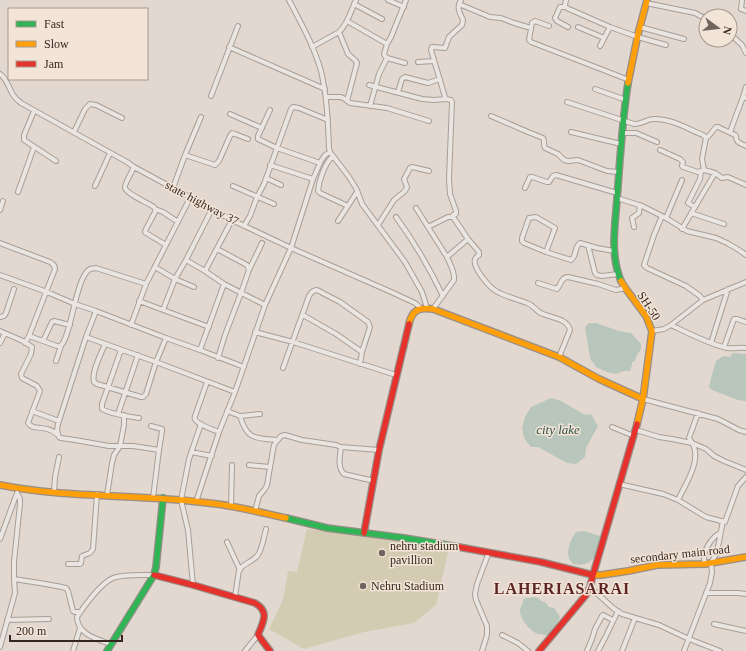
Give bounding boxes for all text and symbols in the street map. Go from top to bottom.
legend [8,8,148,80]
north arrow [698,8,738,48]
text: Fast [44,17,65,31]
text: N [721,25,734,36]
text: Slow [44,37,69,51]
text: Jam [44,57,64,71]
street label: state highway 37 [163,178,241,228]
street label: SH-50 [635,289,663,323]
water label: city lake [536,422,580,437]
place label: nehru stadium pavillion [390,539,459,567]
street label: secondary main road [630,542,730,566]
marker: nehru stadium pavillion [377,548,387,558]
place label: Nehru Stadium [371,579,445,593]
district label: LAHERIASARAI [494,580,630,597]
marker: Nehru Stadium [358,581,368,591]
scale bar [10,617,122,643]
text: 200 m [16,624,47,638]

